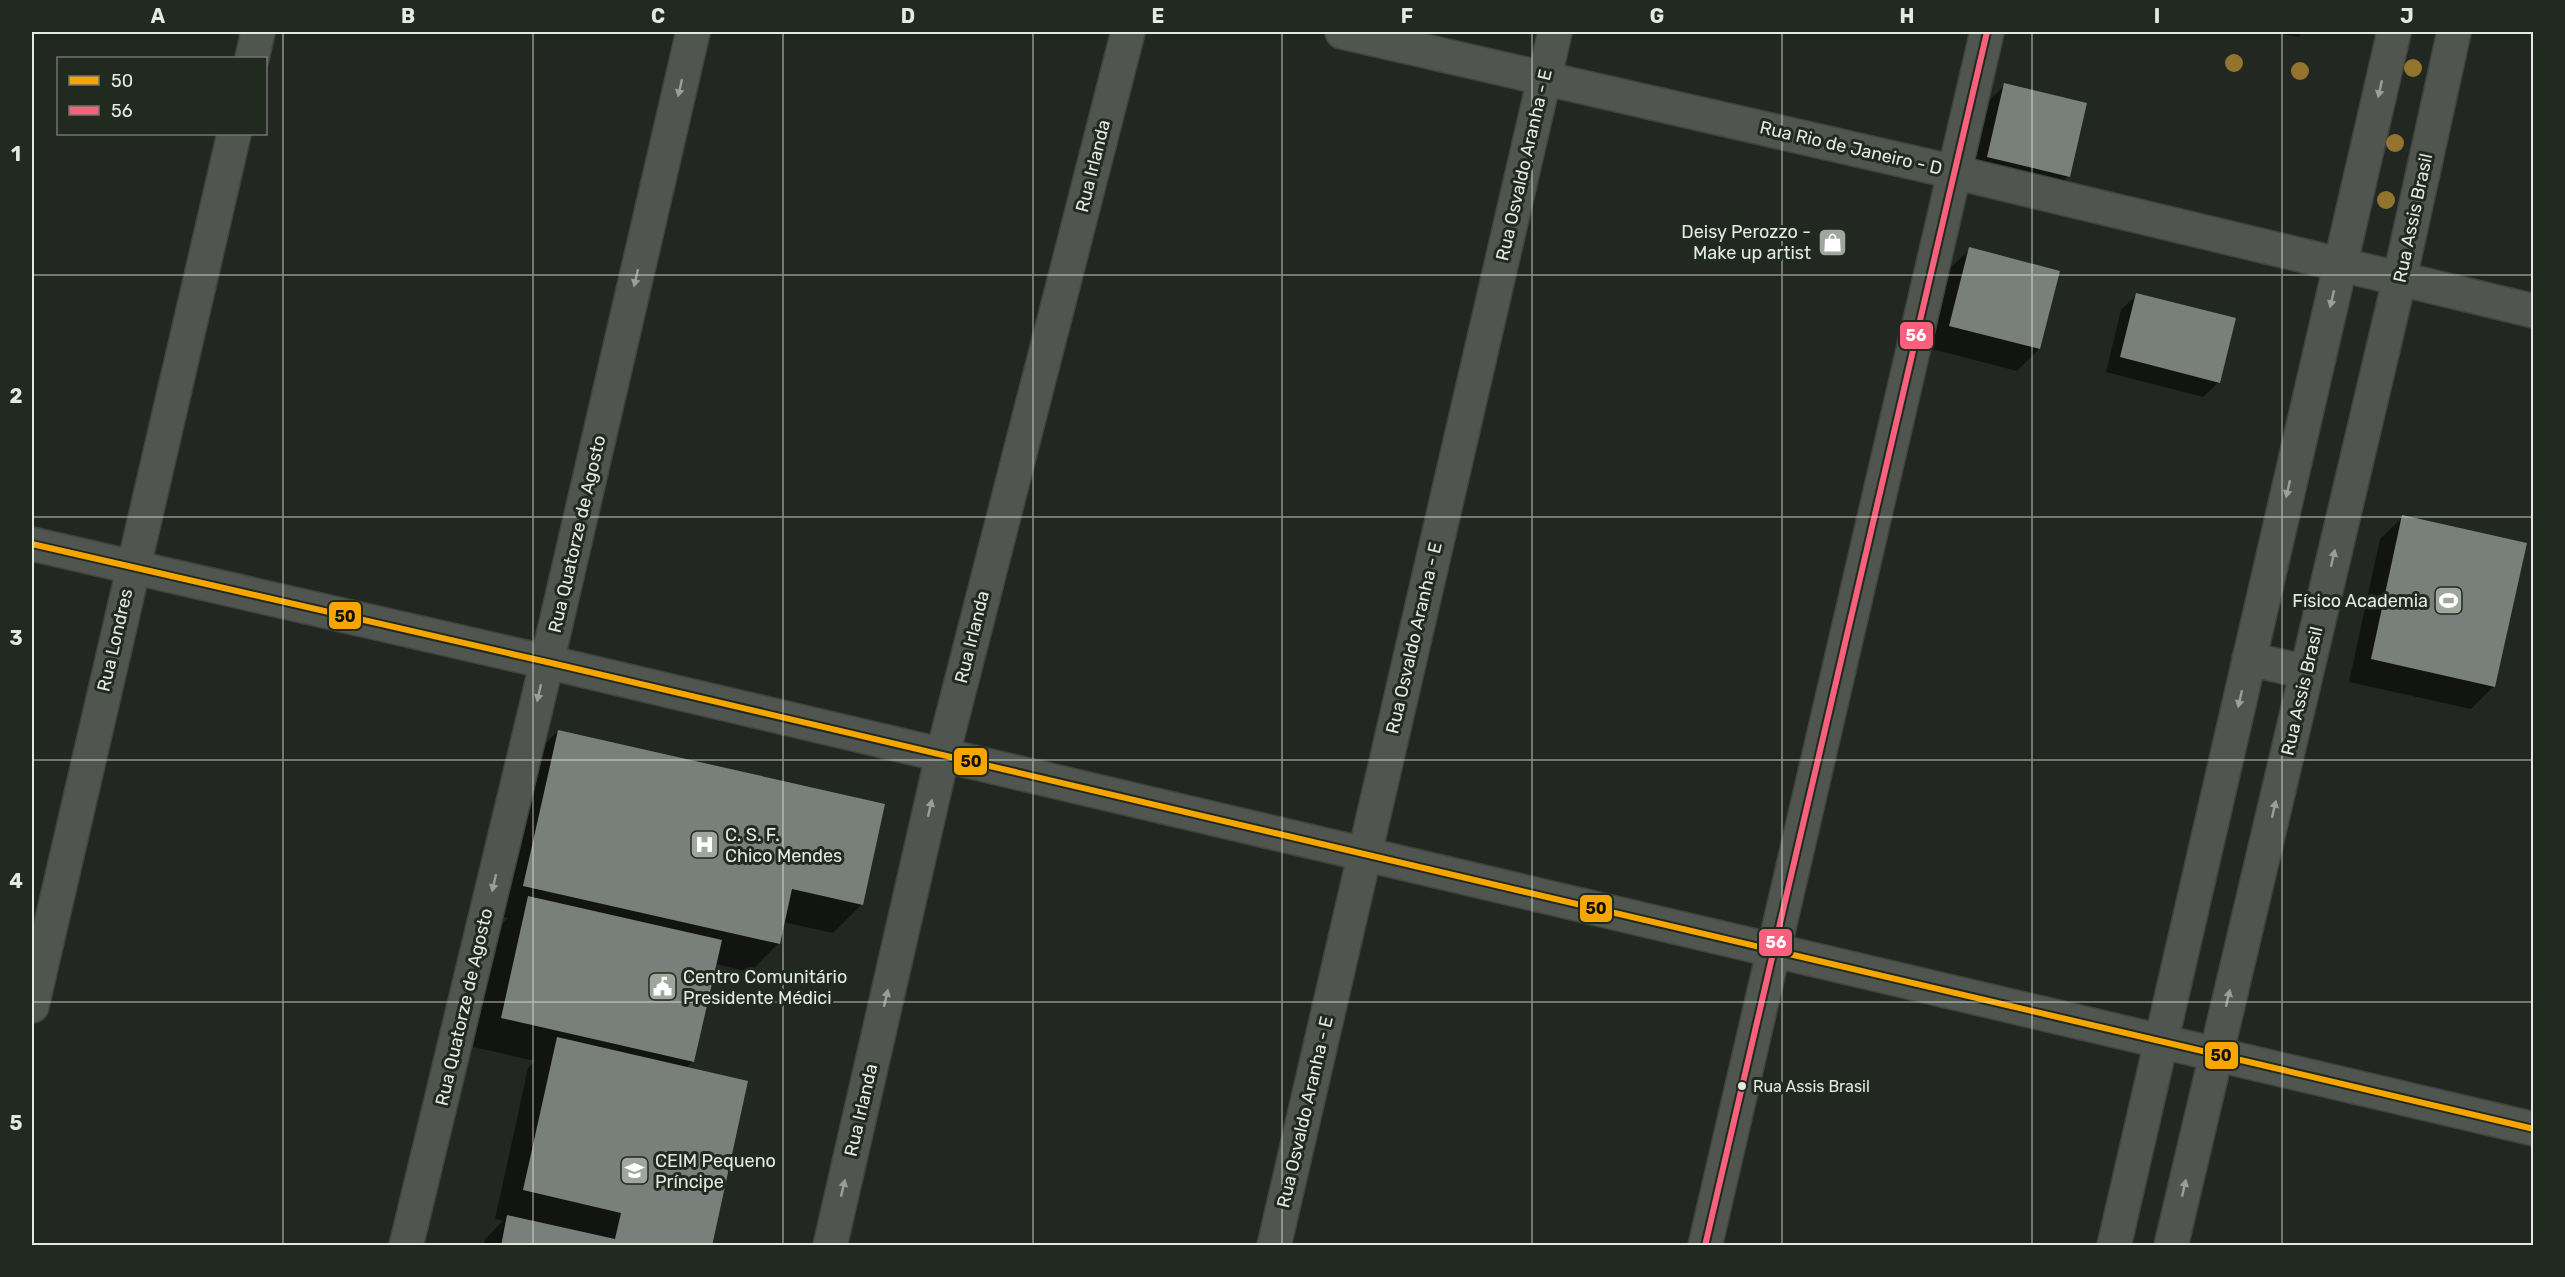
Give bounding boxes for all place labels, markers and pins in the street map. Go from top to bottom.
place label: Deisy Perozzo - Make up artist [1681,221,1811,264]
shop icon: Deisy Perozzo - Make up artist [1816,226,1848,258]
sports icon: Físico Academia [2433,585,2465,617]
place label: Físico Academia [2292,590,2428,612]
place label: C. S. F. Chico Mendes [725,824,842,867]
hospital icon: C. S. F. Chico Mendes [688,829,720,861]
place label: Centro Comunitário Presidente Médici [683,966,847,1009]
public building icon: Centro Comunitário Presidente Médici [646,971,678,1003]
place label: Rua Assis Brasil [1753,1077,1870,1096]
marker: Rua Assis Brasil [1736,1080,1748,1092]
place label: CEIM Pequeno Príncipe [655,1150,776,1193]
school or university icon: CEIM Pequeno Príncipe [618,1155,650,1187]

